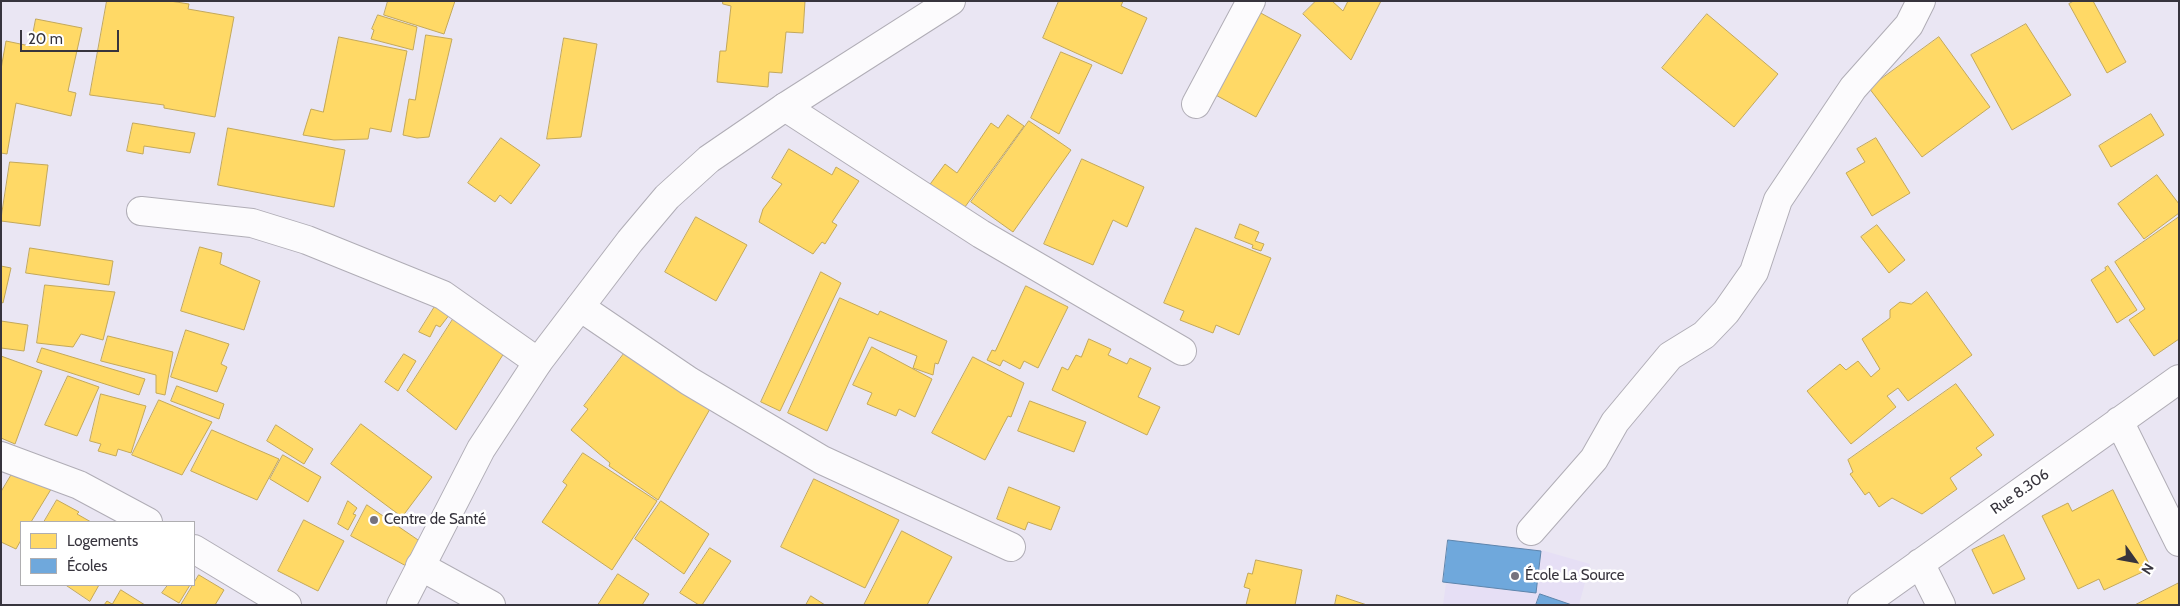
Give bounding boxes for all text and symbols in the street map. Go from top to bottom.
scale bar [22,20,121,52]
text: 20 m [28,30,63,48]
street label: Rue 8.306 [1987,465,2053,519]
place label: Centre de Santé [384,511,486,529]
marker: Centre de Santé [368,514,380,526]
legend [20,521,195,586]
text: Logements [67,532,138,550]
north arrow [2110,536,2160,586]
text: Écoles [67,557,107,575]
text: N [2137,560,2158,578]
place label: École La Source [1525,567,1624,585]
marker: École La Source [1509,570,1521,582]

